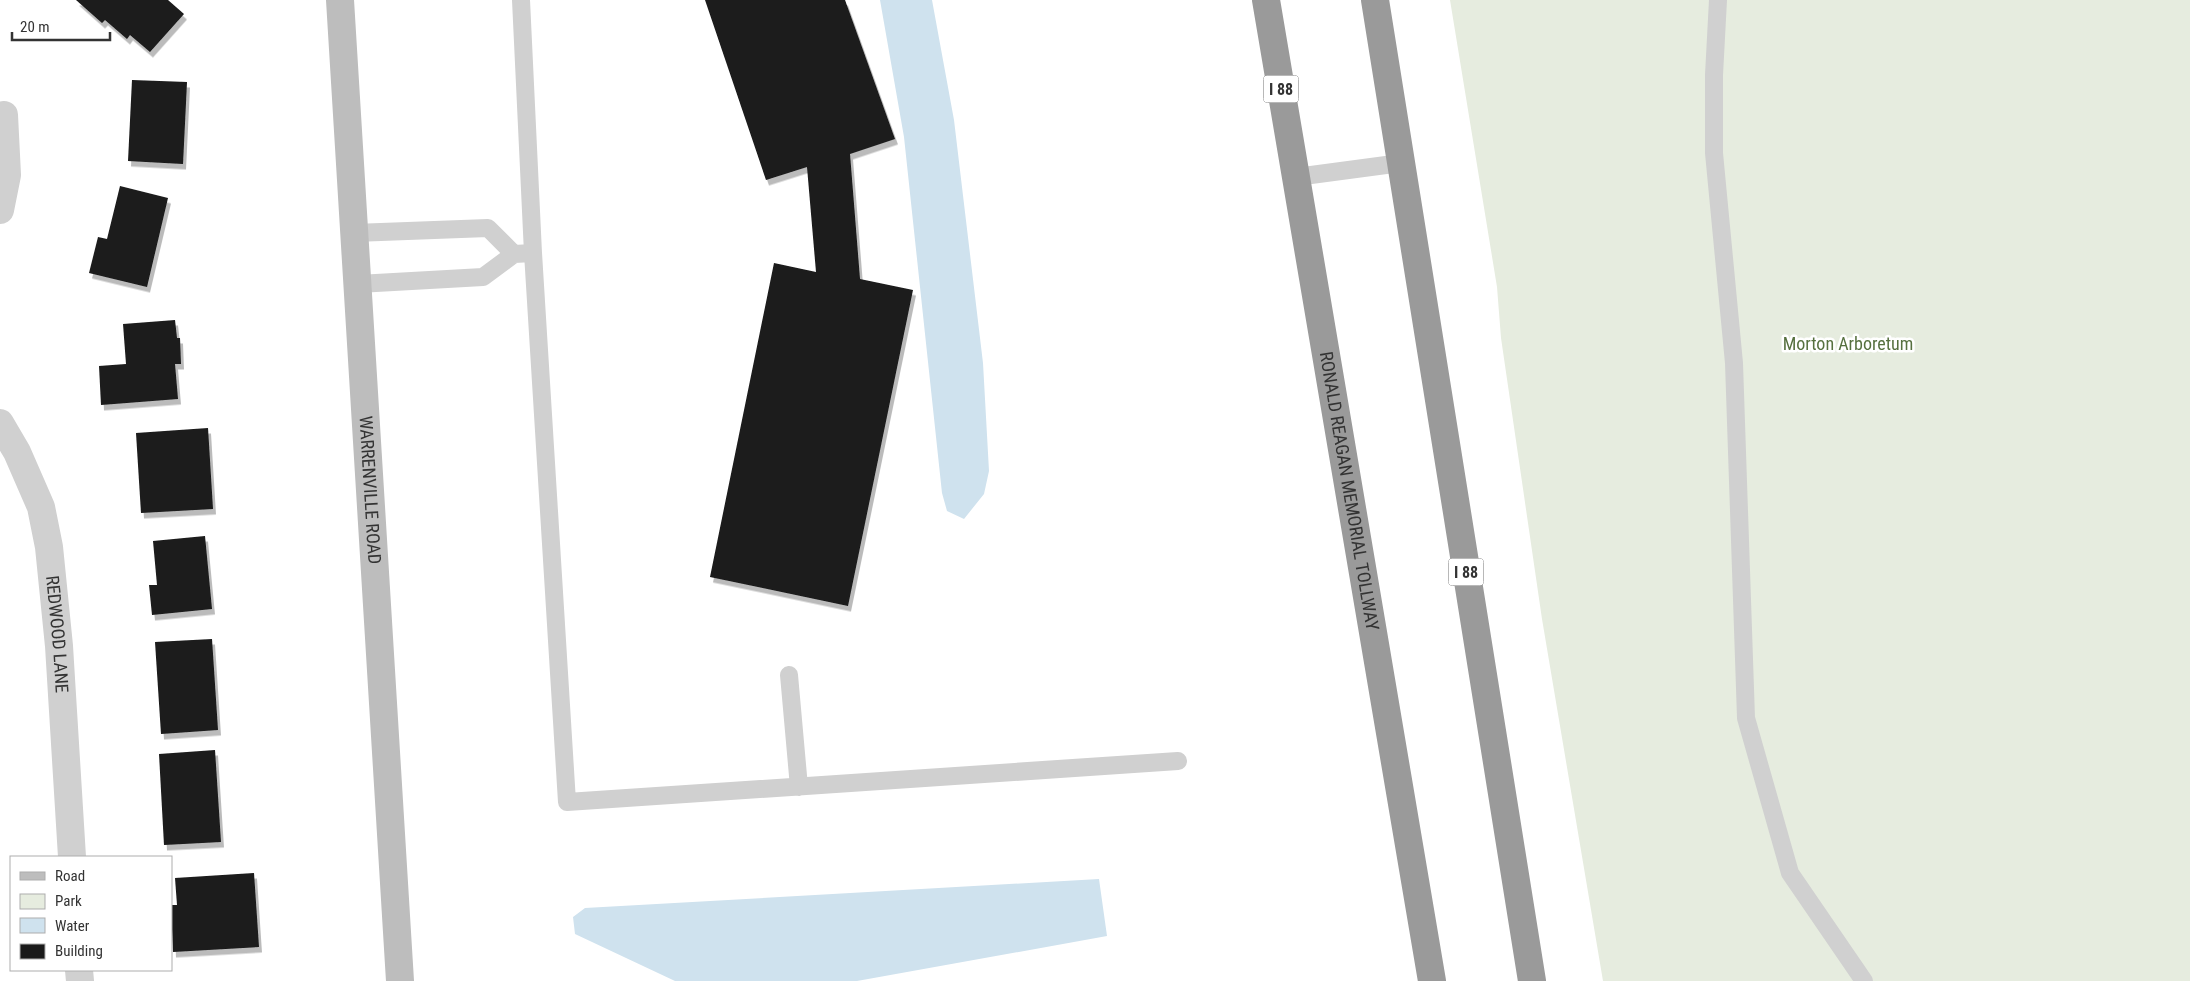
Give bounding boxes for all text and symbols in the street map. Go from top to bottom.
scale bar [12,10,110,42]
text: 20 m [20,18,50,36]
road number: I 88 [1264,76,1298,102]
park label: Morton Arboretum [1783,333,1913,354]
street label: RONALD REAGAN MEMORIAL TOLLWAY [1316,350,1384,632]
street label: WARRENVILLE ROAD [355,415,385,565]
road number: I 88 [1448,558,1484,586]
street label: REDWOOD LANE [42,574,73,694]
legend [10,856,172,971]
text: Road [55,867,85,885]
text: Park [55,892,82,910]
text: Water [55,917,90,935]
text: Building [55,942,103,960]

